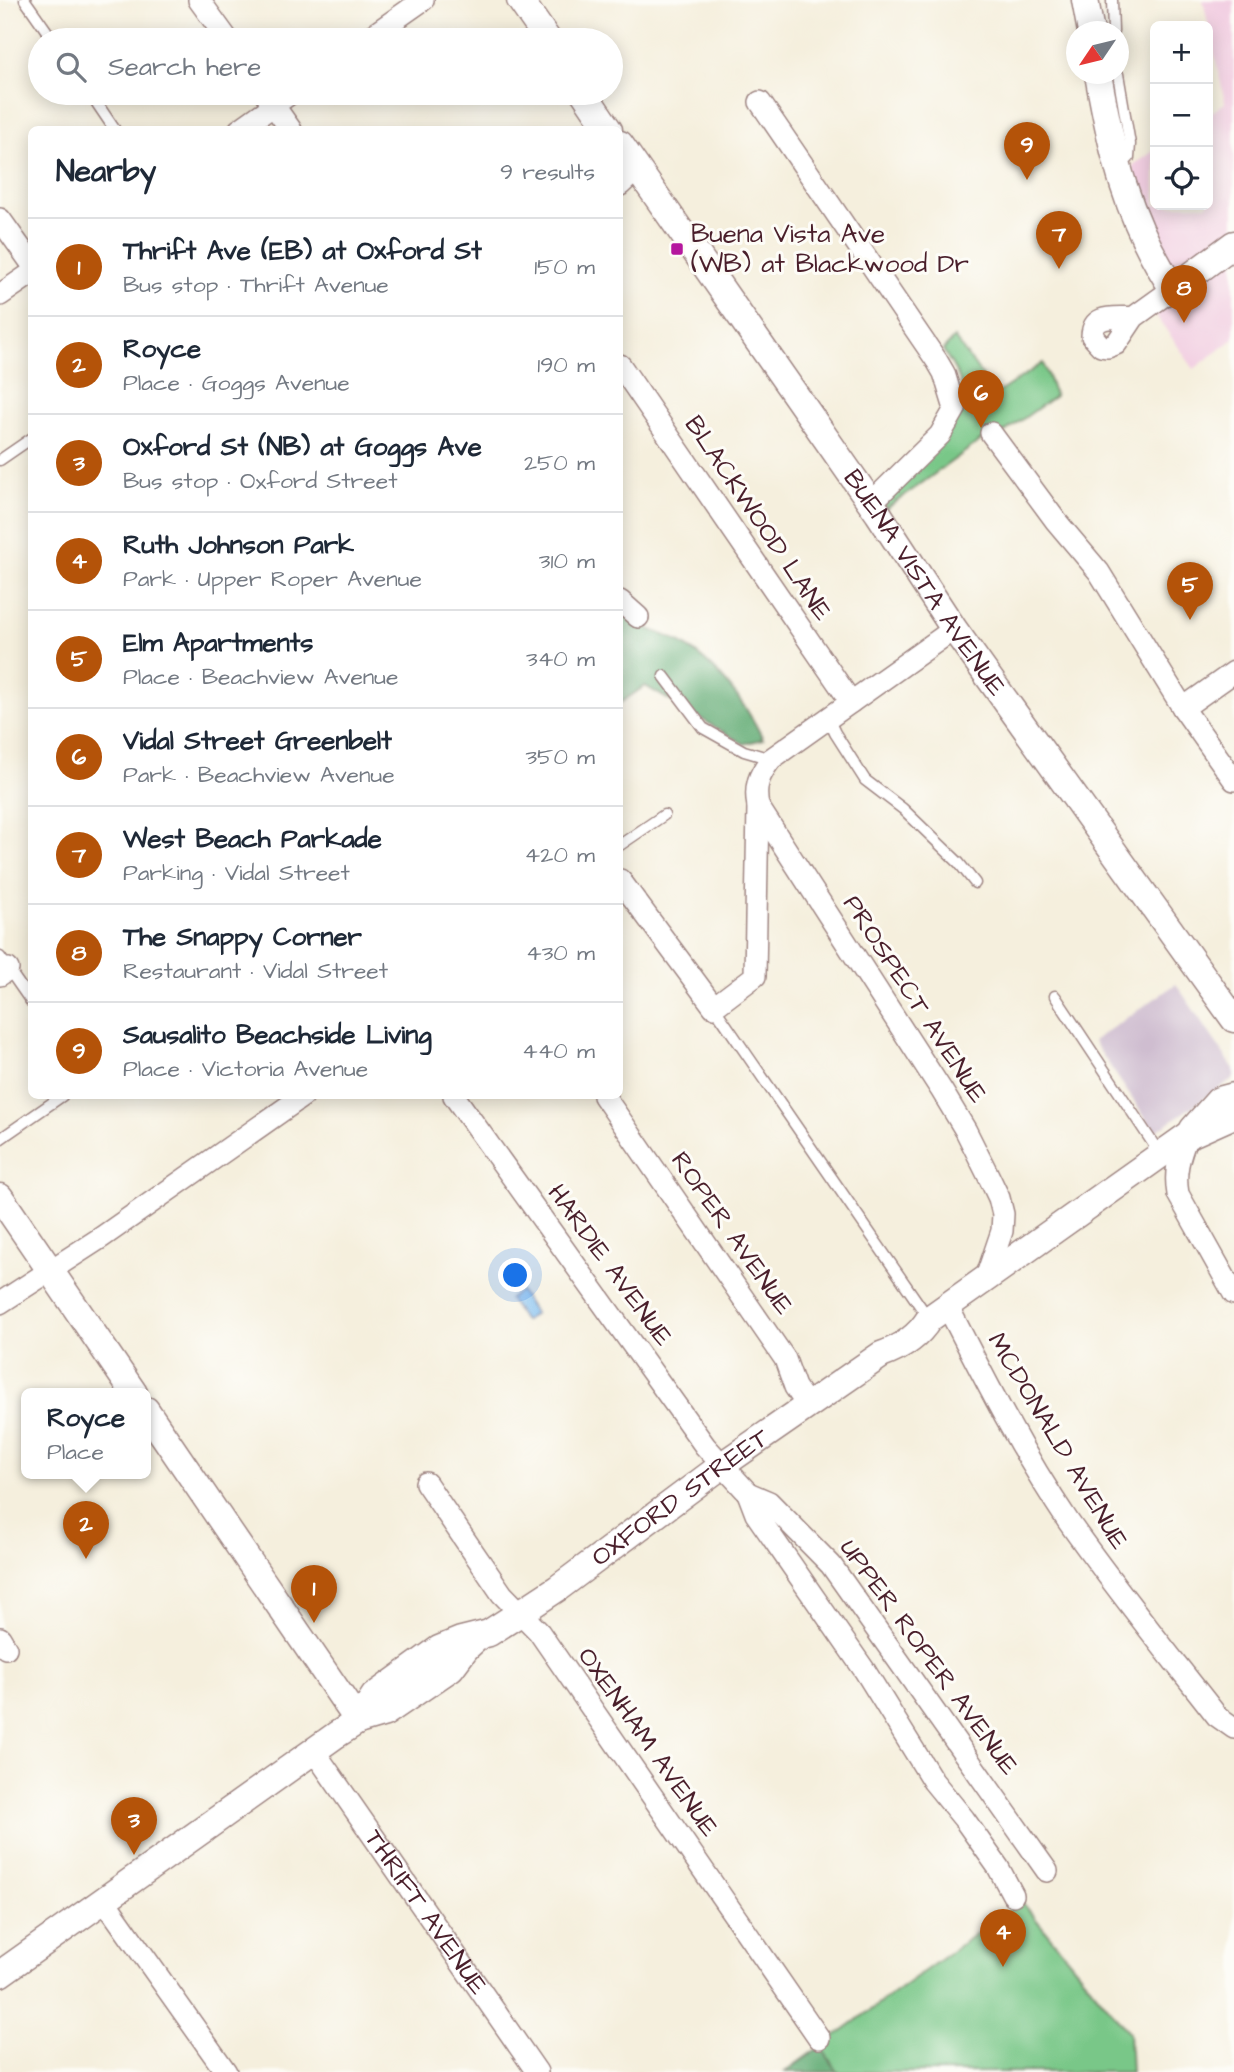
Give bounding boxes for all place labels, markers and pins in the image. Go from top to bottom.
pin: 9 [1004,122,1050,180]
pin: 7 [1036,211,1082,269]
place label: Buena Vista Ave (WB) at Blackwood Dr [691,216,969,282]
marker: Buena Vista Ave (WB) at Blackwood Dr [669,241,685,257]
pin: 8 [1161,265,1207,323]
pin: 6 [958,370,1004,428]
pin: 5 [1167,562,1213,620]
pin: 2 [63,1501,109,1559]
pin: 1 [291,1565,337,1623]
pin: 3 [111,1797,157,1855]
pin: 4 [980,1909,1026,1967]

